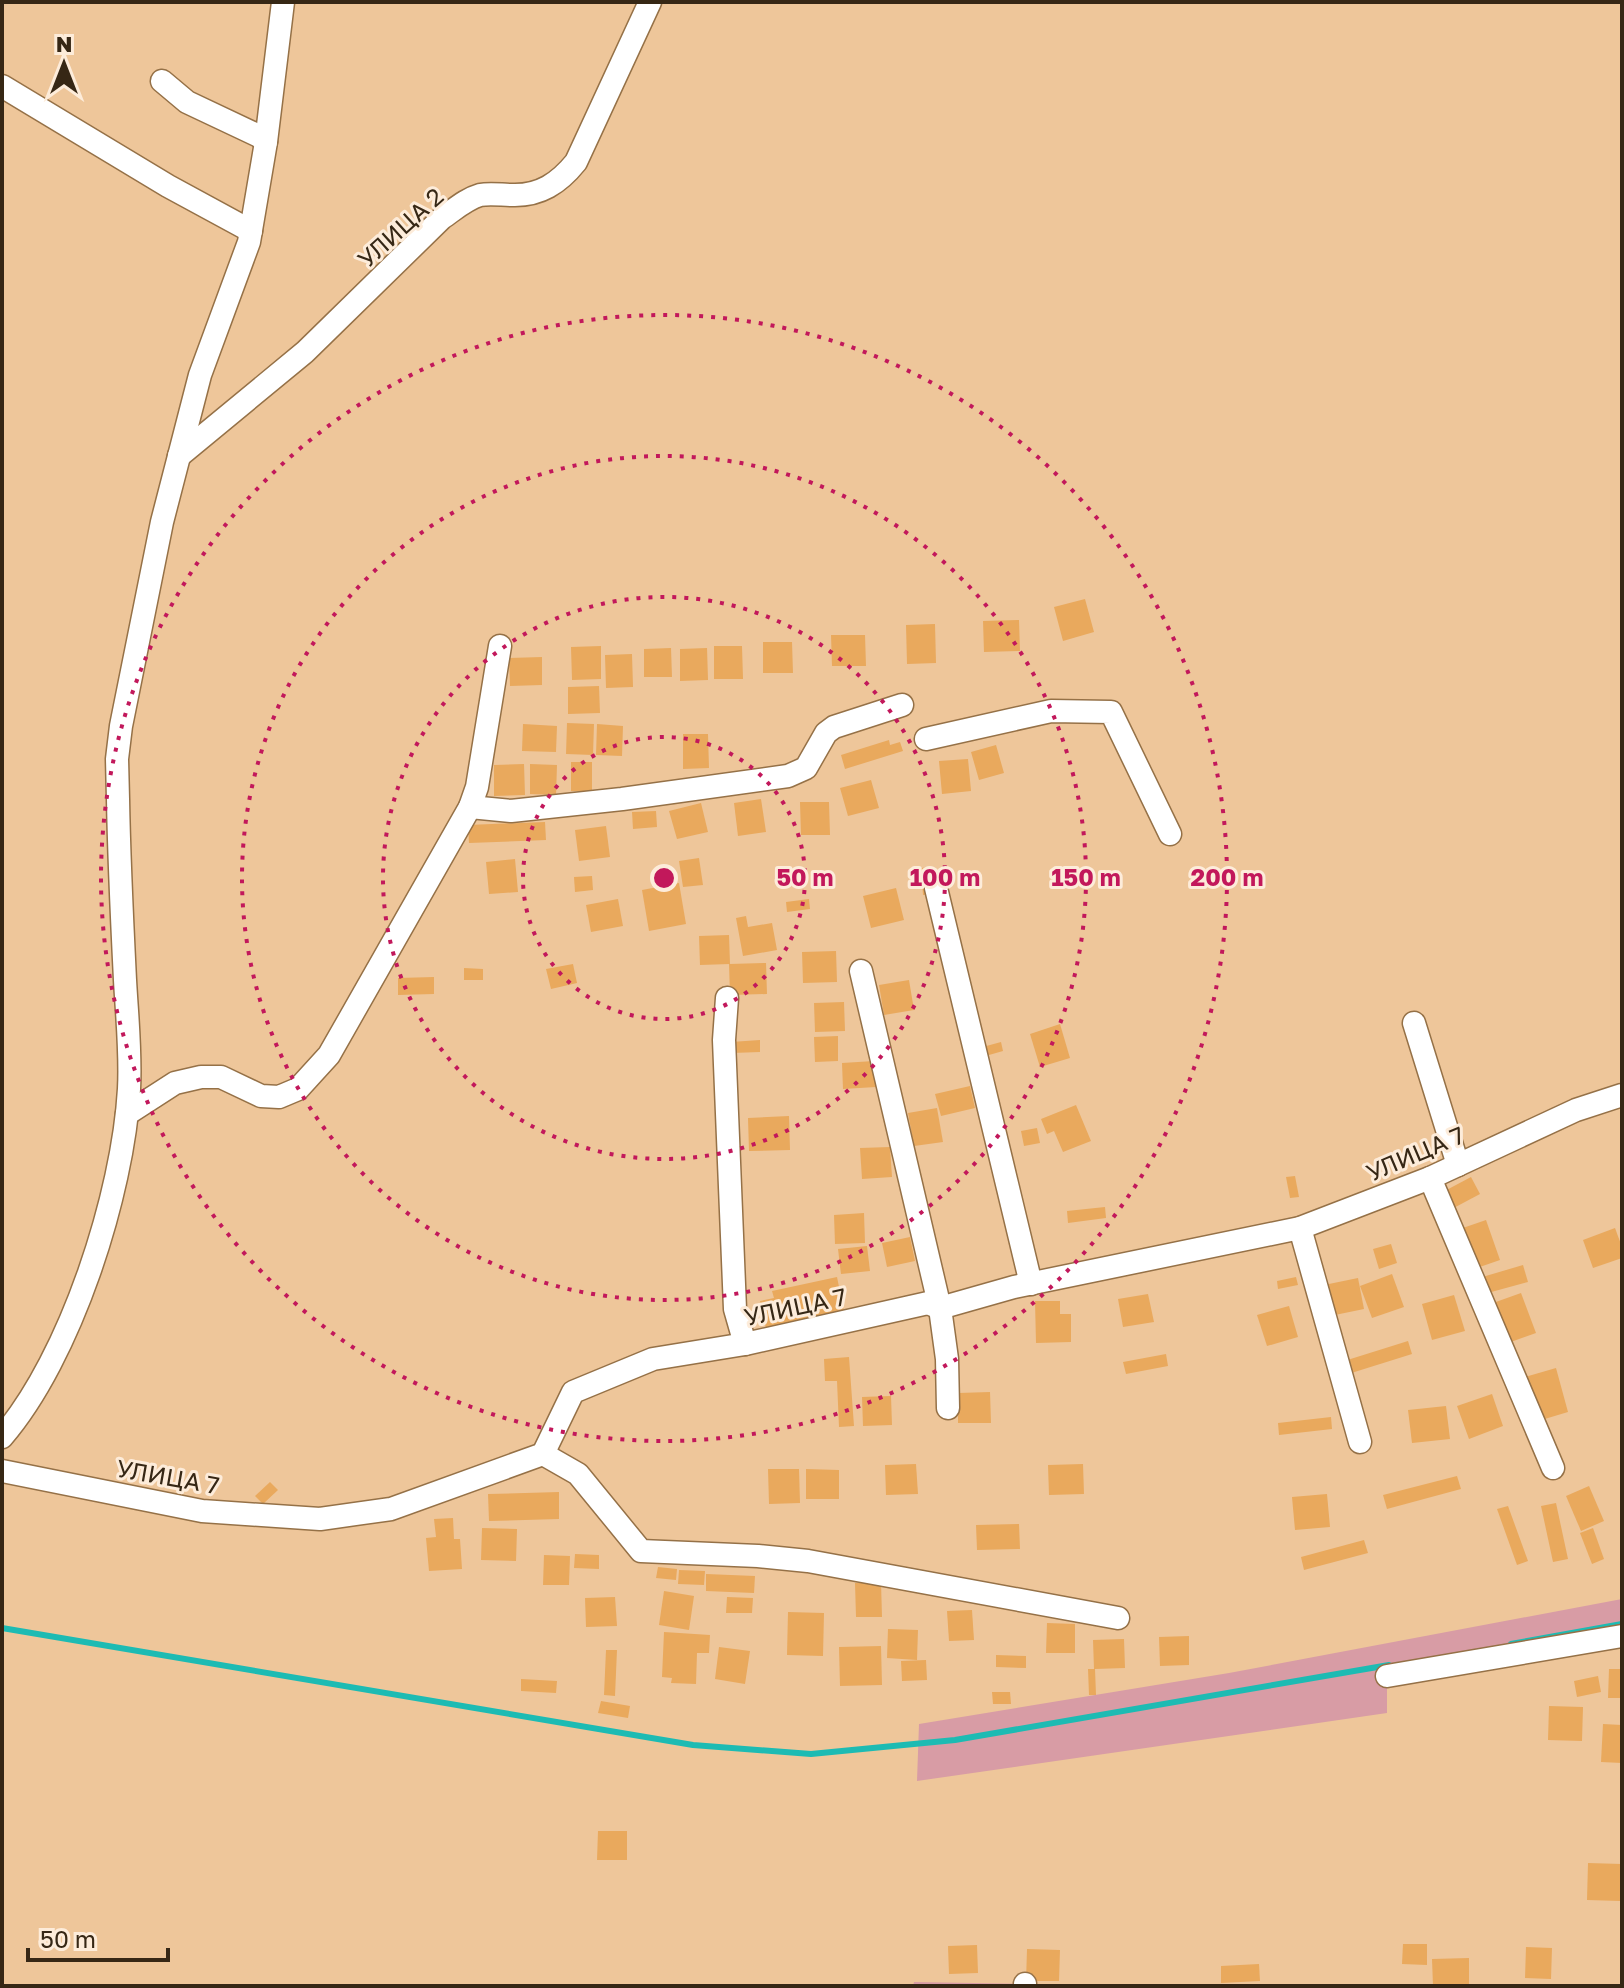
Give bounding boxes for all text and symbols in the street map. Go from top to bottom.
north arrow [24,24,104,104]
text: N [56,30,72,57]
street label: УЛИЦА 2 [351,181,449,273]
text: 50 m [776,862,834,891]
text: 100 m [910,862,980,891]
text: 150 m [1051,862,1121,891]
text: 200 m [1191,862,1263,891]
centre of rings [650,864,678,892]
street label: УЛИЦА 7 [1362,1119,1468,1187]
street label: УЛИЦА 7 [741,1281,849,1331]
street label: УЛИЦА 7 [114,1453,222,1499]
scale bar [28,1912,168,1962]
text: 50 m [40,1924,96,1953]

